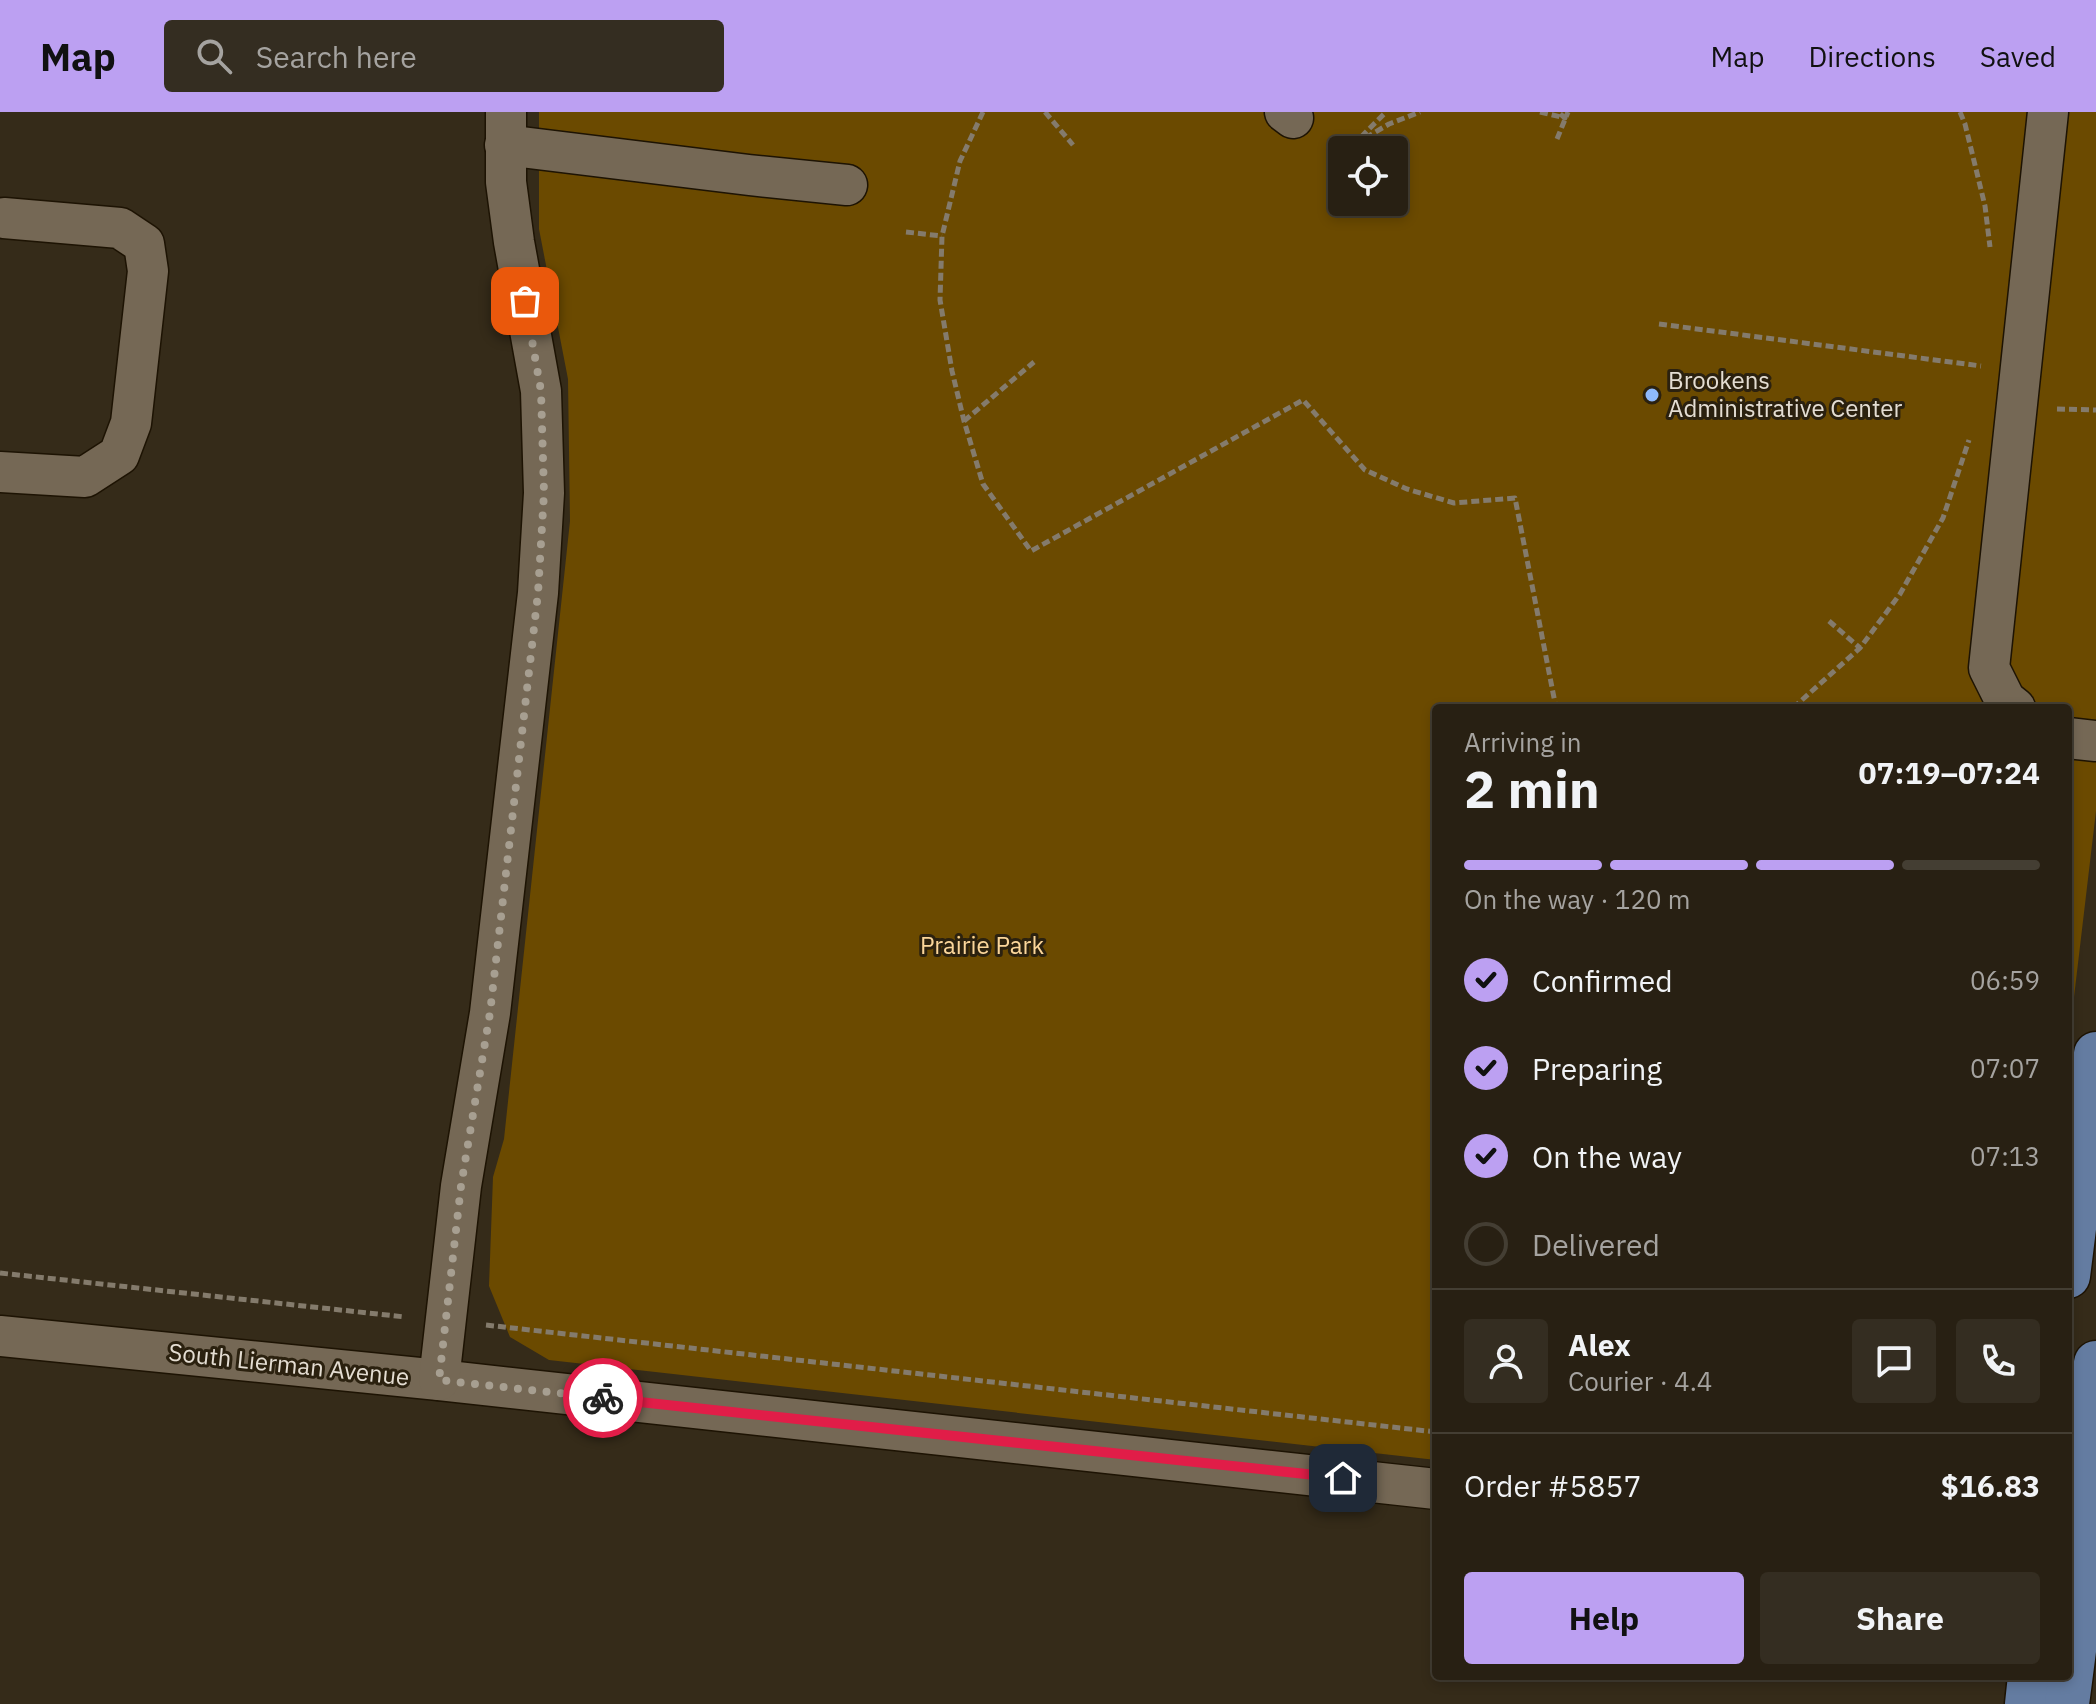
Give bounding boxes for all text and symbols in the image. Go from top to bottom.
search box [164,20,724,92]
text: Map [40,32,116,81]
icon: search [192,34,236,78]
text: Search here [256,37,417,76]
text: Map [1710,38,1764,75]
text: Directions [1808,38,1936,75]
text: Saved [1980,38,2056,75]
map controls [1328,136,1408,216]
button: locate [1328,136,1408,216]
pin [491,267,559,335]
icon: bag [503,279,547,323]
place label: Brookens Administrative Center [1668,364,1902,424]
marker: Brookens Administrative Center [1643,386,1661,404]
text: Arriving in [1464,725,1581,759]
text: 07:19–07:24 [1859,753,2040,792]
text: 2 min [1464,755,1600,822]
text: On the way · 120 m [1464,882,1690,916]
park label: Prairie Park [920,929,1044,961]
icon: check [1464,958,1508,1002]
text: Confirmed [1532,961,1673,1000]
text: 06:59 [1970,963,2040,997]
icon: check [1464,1046,1508,1090]
text: Preparing [1532,1049,1662,1088]
text: 07:07 [1970,1051,2040,1085]
icon: check [1464,1134,1508,1178]
text: On the way [1532,1137,1682,1176]
text: 07:13 [1970,1139,2040,1173]
text: Delivered [1532,1225,1660,1264]
button: person [1464,1319,1548,1403]
button: chat [1852,1319,1936,1403]
button: phone [1956,1319,2040,1403]
text: Alex [1568,1325,1631,1364]
street label: South Lierman Avenue [167,1335,411,1393]
courier [563,1358,643,1438]
text: Courier · 4.4 [1568,1364,1712,1398]
icon: bike [581,1376,625,1420]
pin [1309,1444,1377,1512]
icon: home [1321,1456,1365,1500]
text: Order #5857 [1464,1466,1641,1505]
text: $16.83 [1941,1466,2040,1505]
button: Help [1464,1572,1744,1664]
button: Share [1760,1572,2040,1664]

